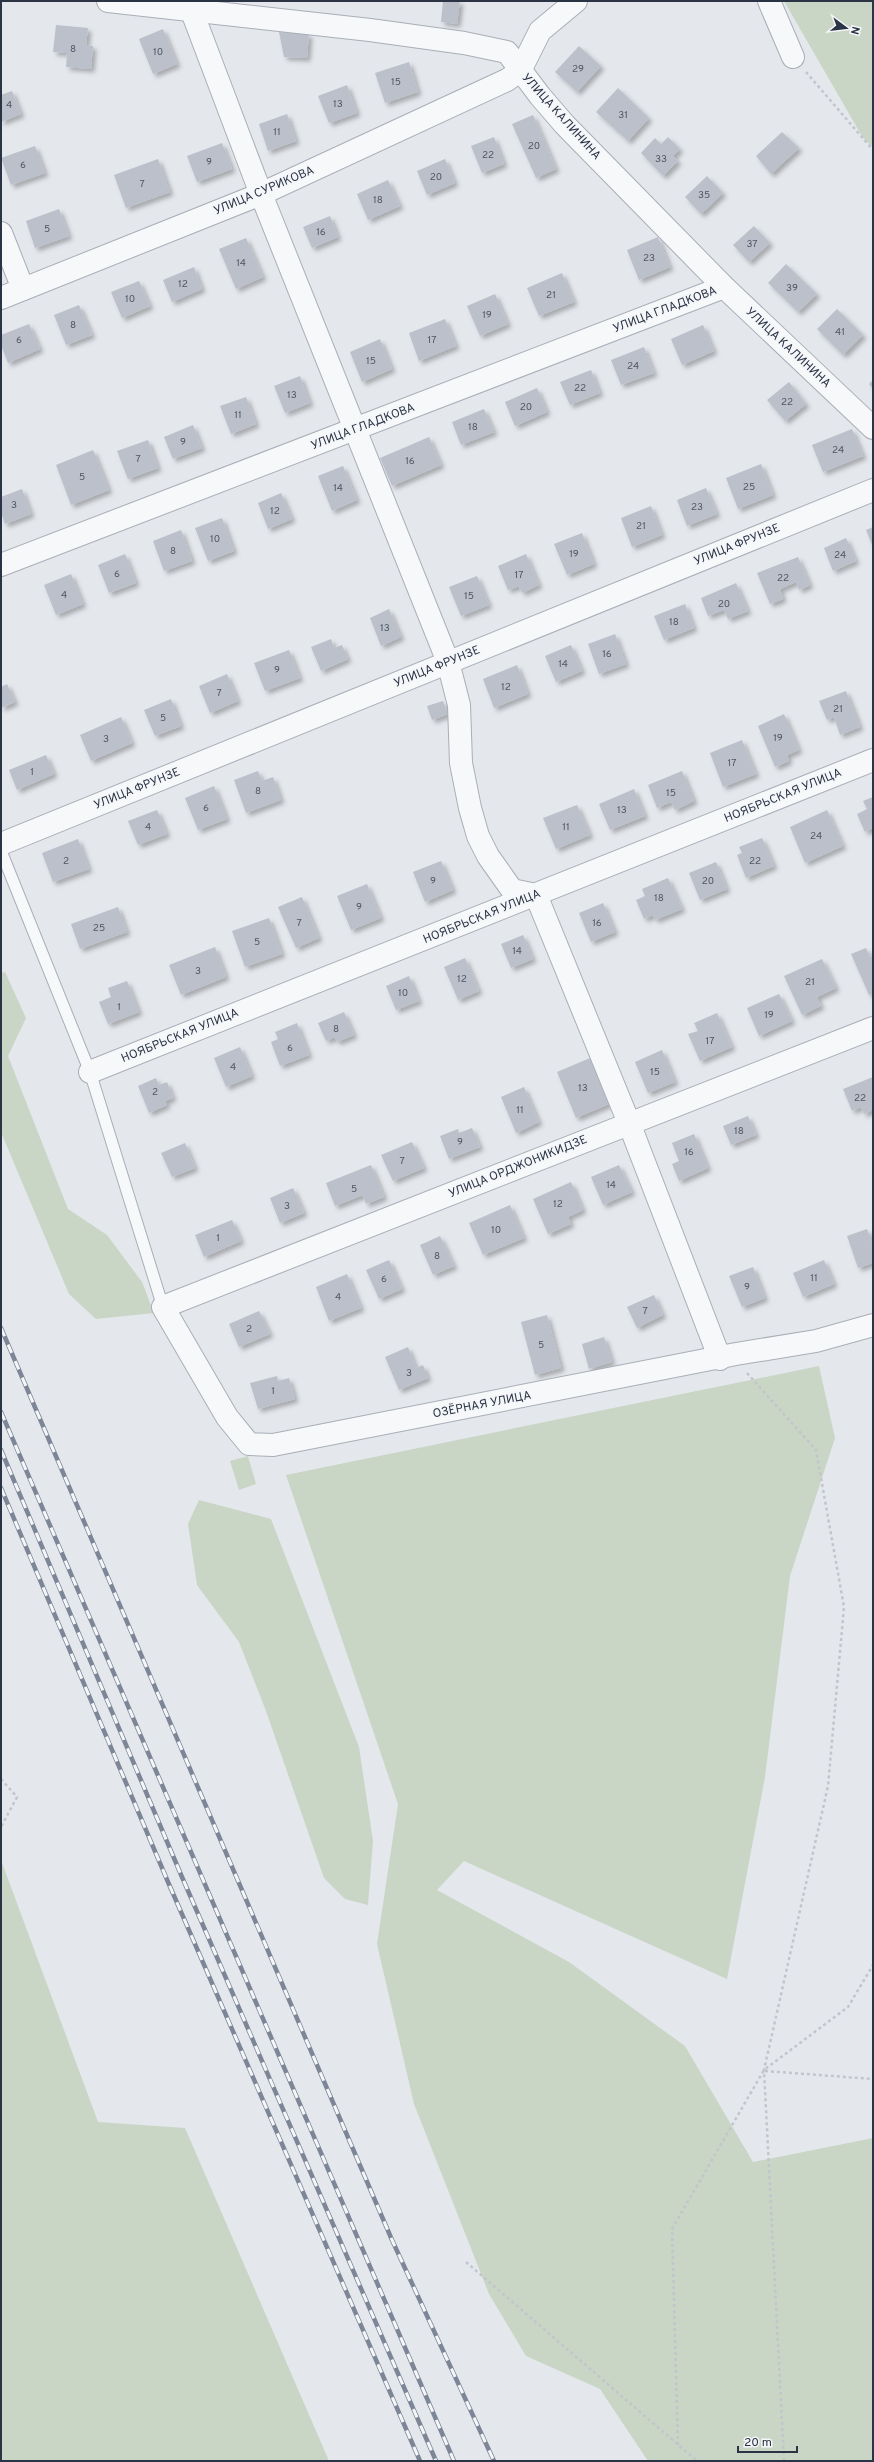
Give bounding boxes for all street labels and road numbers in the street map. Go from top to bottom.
street label: УЛИЦА КАЛИНИНА [518,70,604,164]
street label: УЛИЦА СУРИКОВА [211,163,317,219]
street label: УЛИЦА ГЛАДКОВА [611,283,719,337]
street label: УЛИЦА КАЛИНИНА [742,304,834,392]
street label: УЛИЦА ГЛАДКОВА [309,400,417,454]
street label: УЛИЦА ФРУНЗЕ [692,520,782,570]
street label: УЛИЦА ФРУНЗЕ [392,642,482,692]
street label: УЛИЦА ФРУНЗЕ [92,764,182,814]
street label: НОЯБРЬСКАЯ УЛИЦА [722,765,844,827]
street label: НОЯБРЬСКАЯ УЛИЦА [421,886,543,948]
street label: НОЯБРЬСКАЯ УЛИЦА [119,1005,241,1067]
street label: УЛИЦА ОРДЖОНИКИДЗЕ [446,1132,590,1202]
street label: ОЗЁРНАЯ УЛИЦА [431,1388,533,1422]

